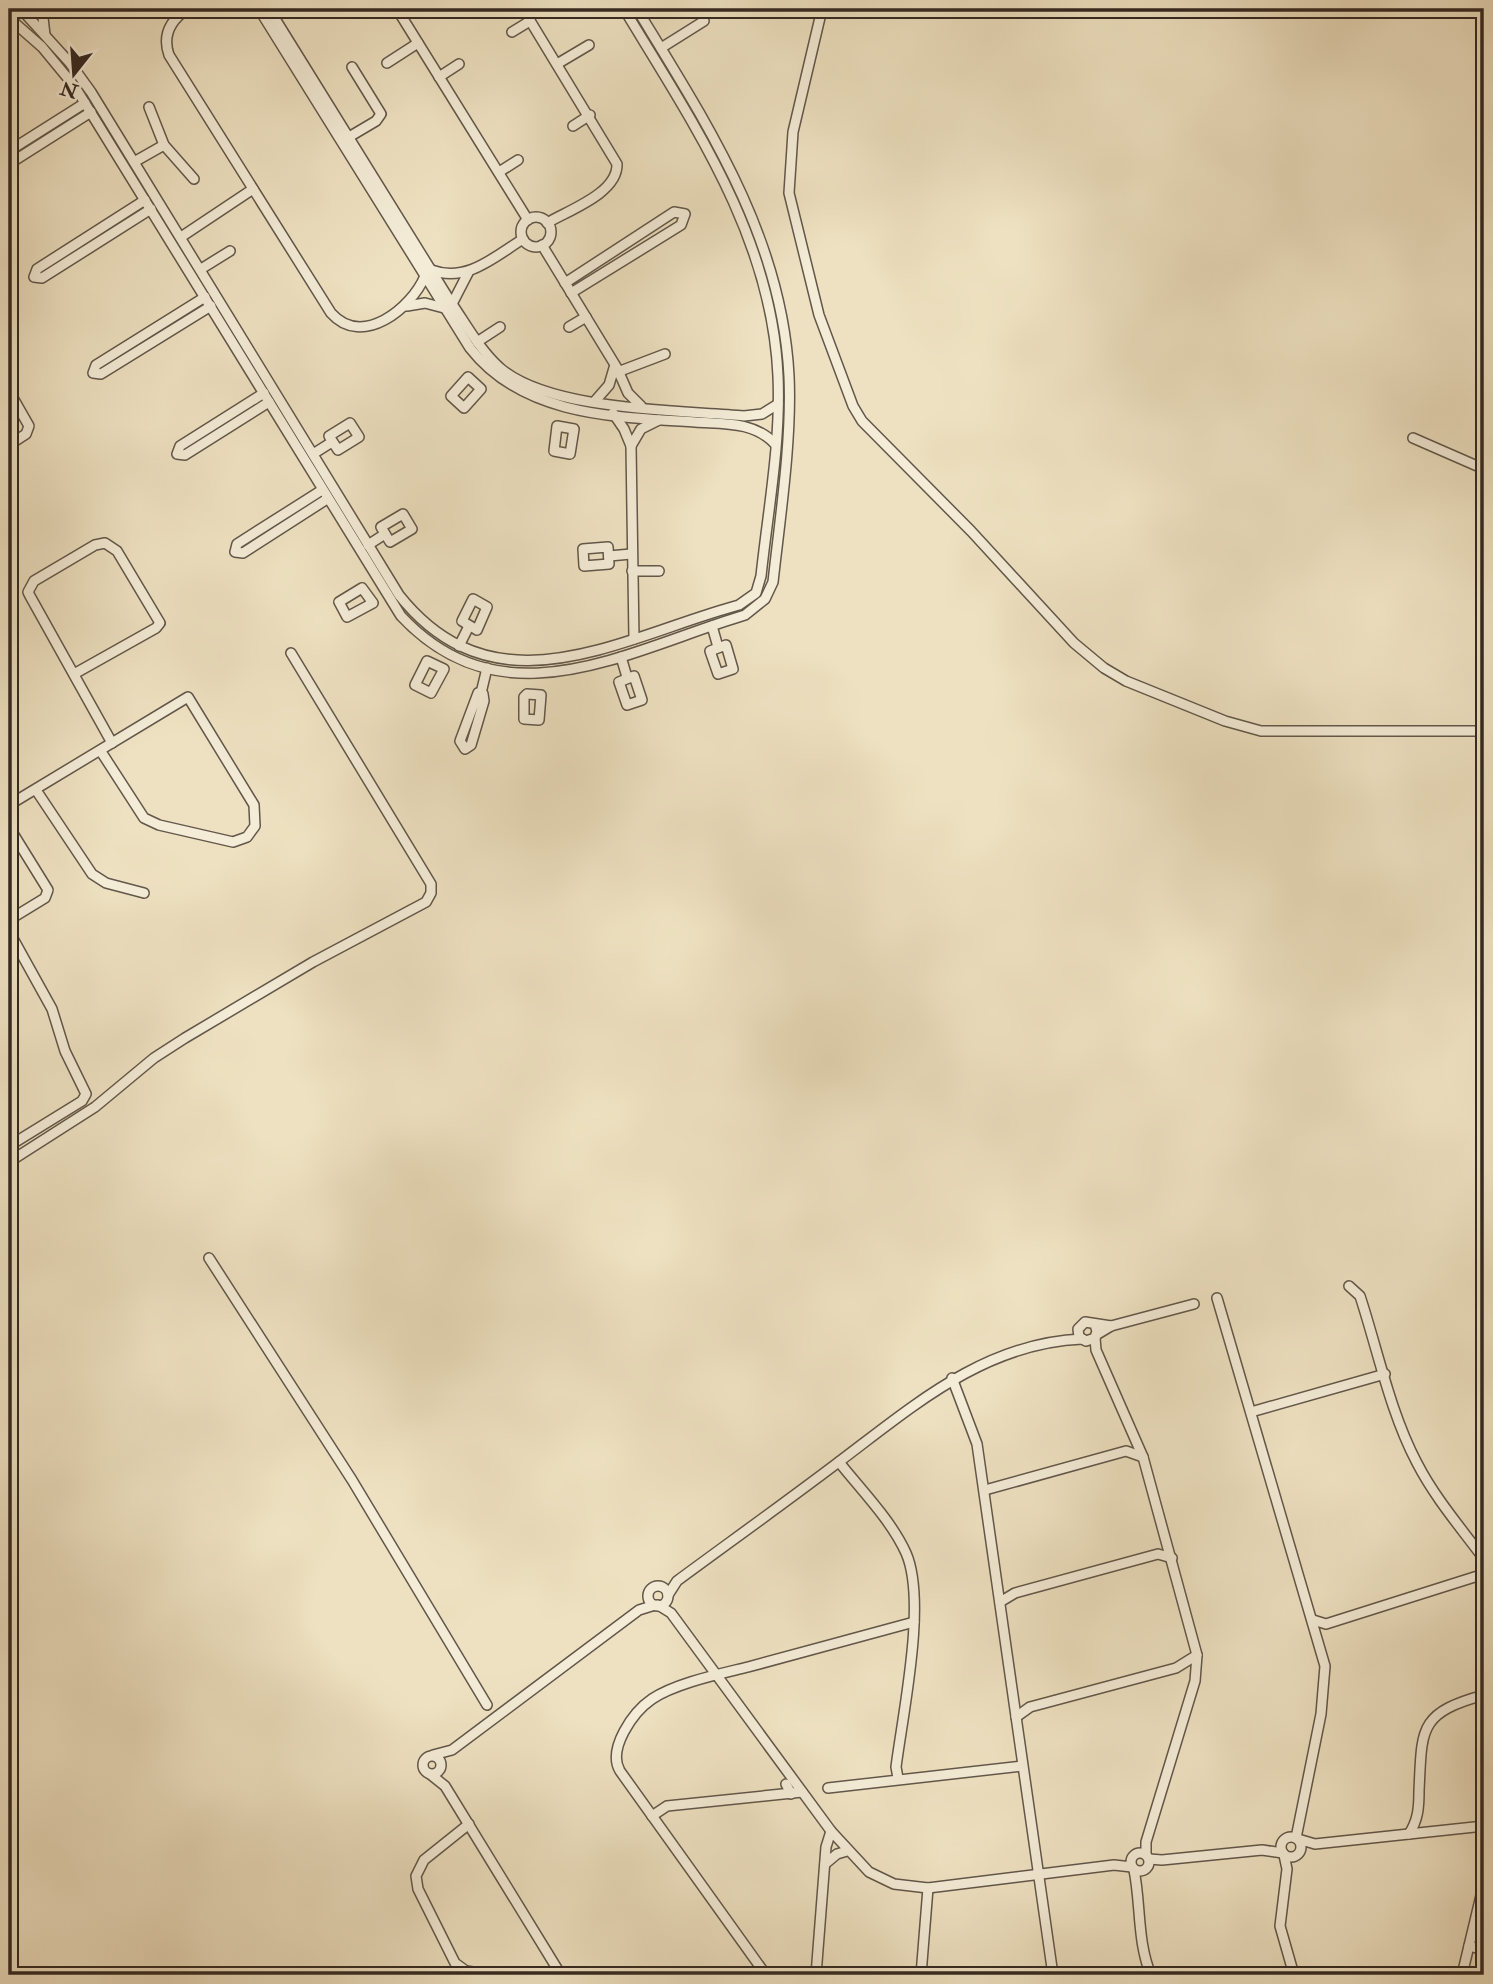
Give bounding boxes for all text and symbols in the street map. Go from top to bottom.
north arrow [38,38,108,108]
text: N [57,75,82,104]

